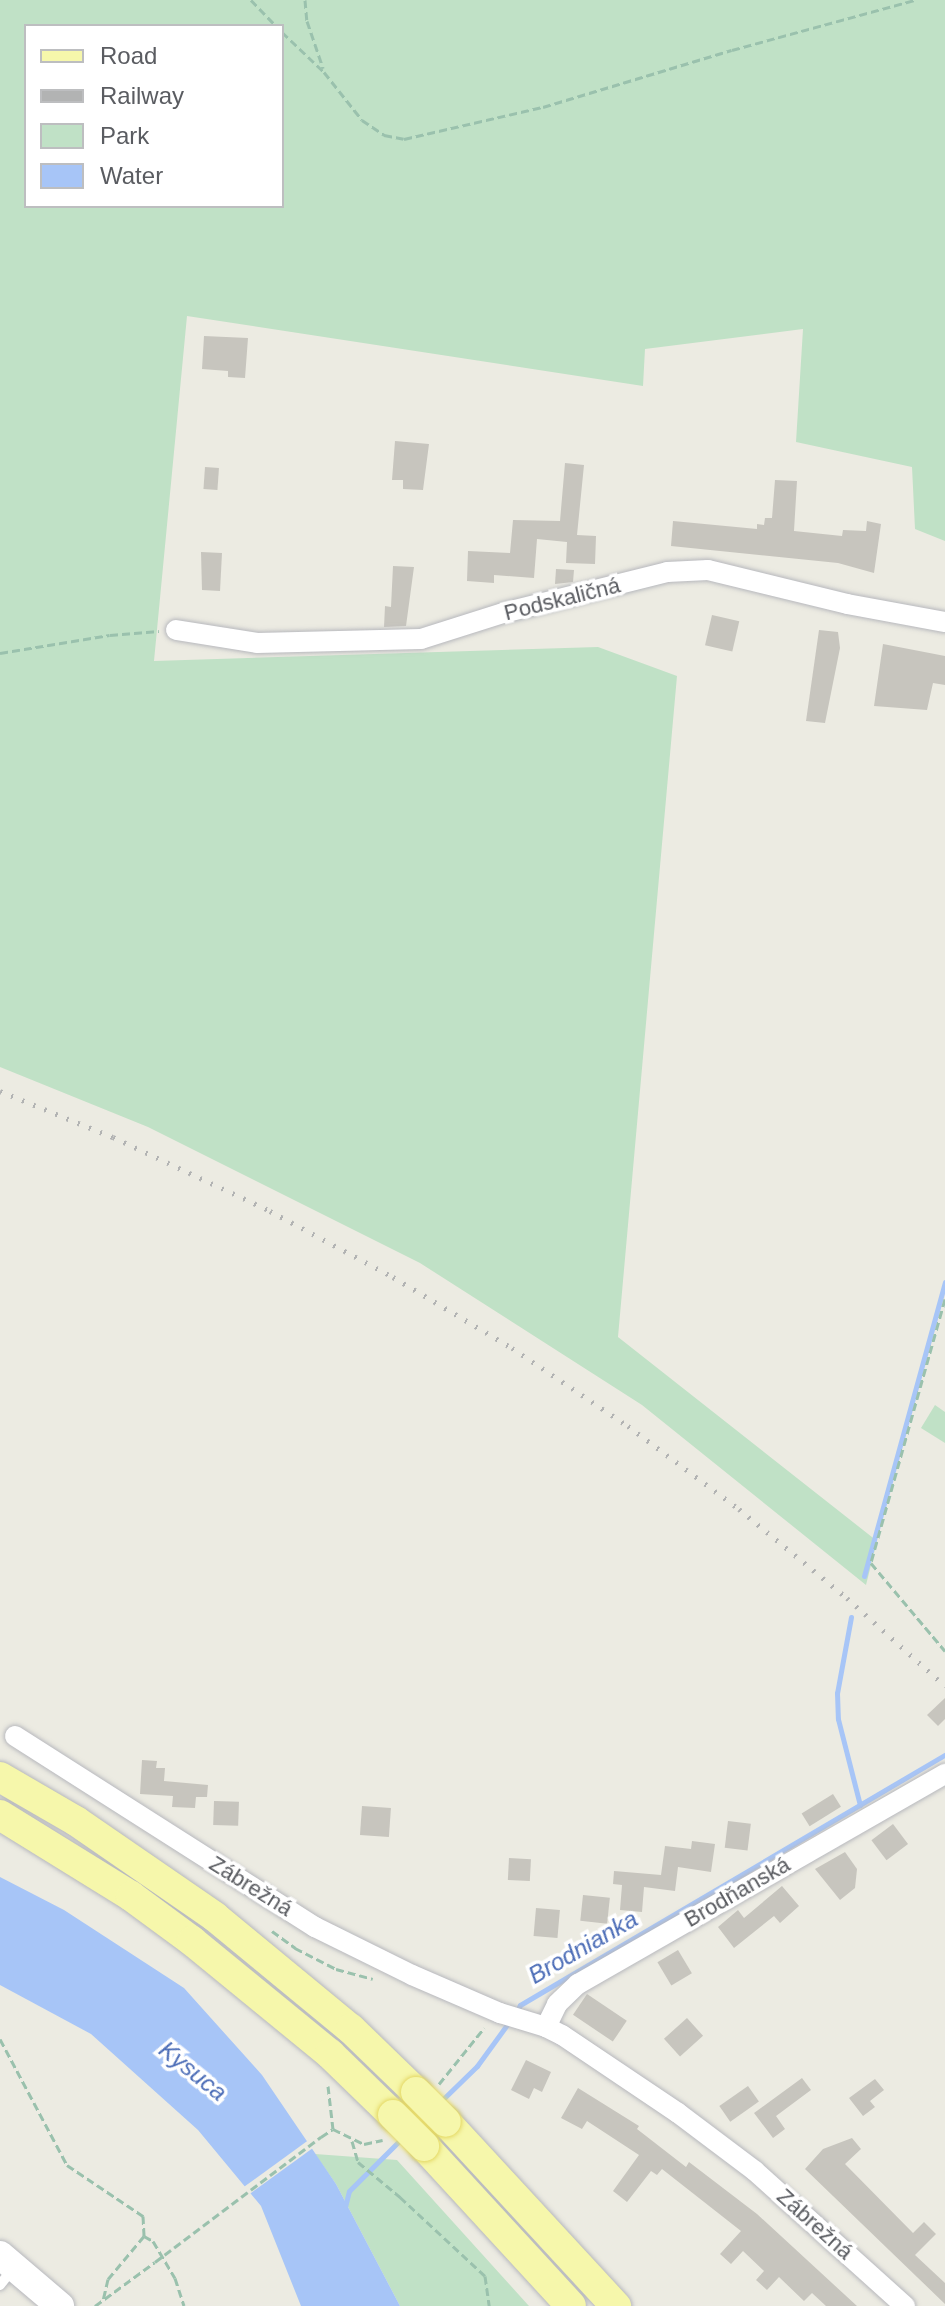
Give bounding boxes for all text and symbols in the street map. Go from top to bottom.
legend [24,24,284,208]
text: Road [100,42,157,69]
text: Railway [100,82,184,109]
text: Park [100,122,149,149]
text: Water [100,162,163,189]
street label: Podskaličná [501,572,623,626]
street label: Zábrežná [205,1850,297,1922]
street label: Brodňanská [680,1851,794,1933]
water label: Brodnianka [523,1904,643,1990]
water label: Kysuca [153,2035,233,2107]
street label: Zábrežná [772,2183,858,2265]

